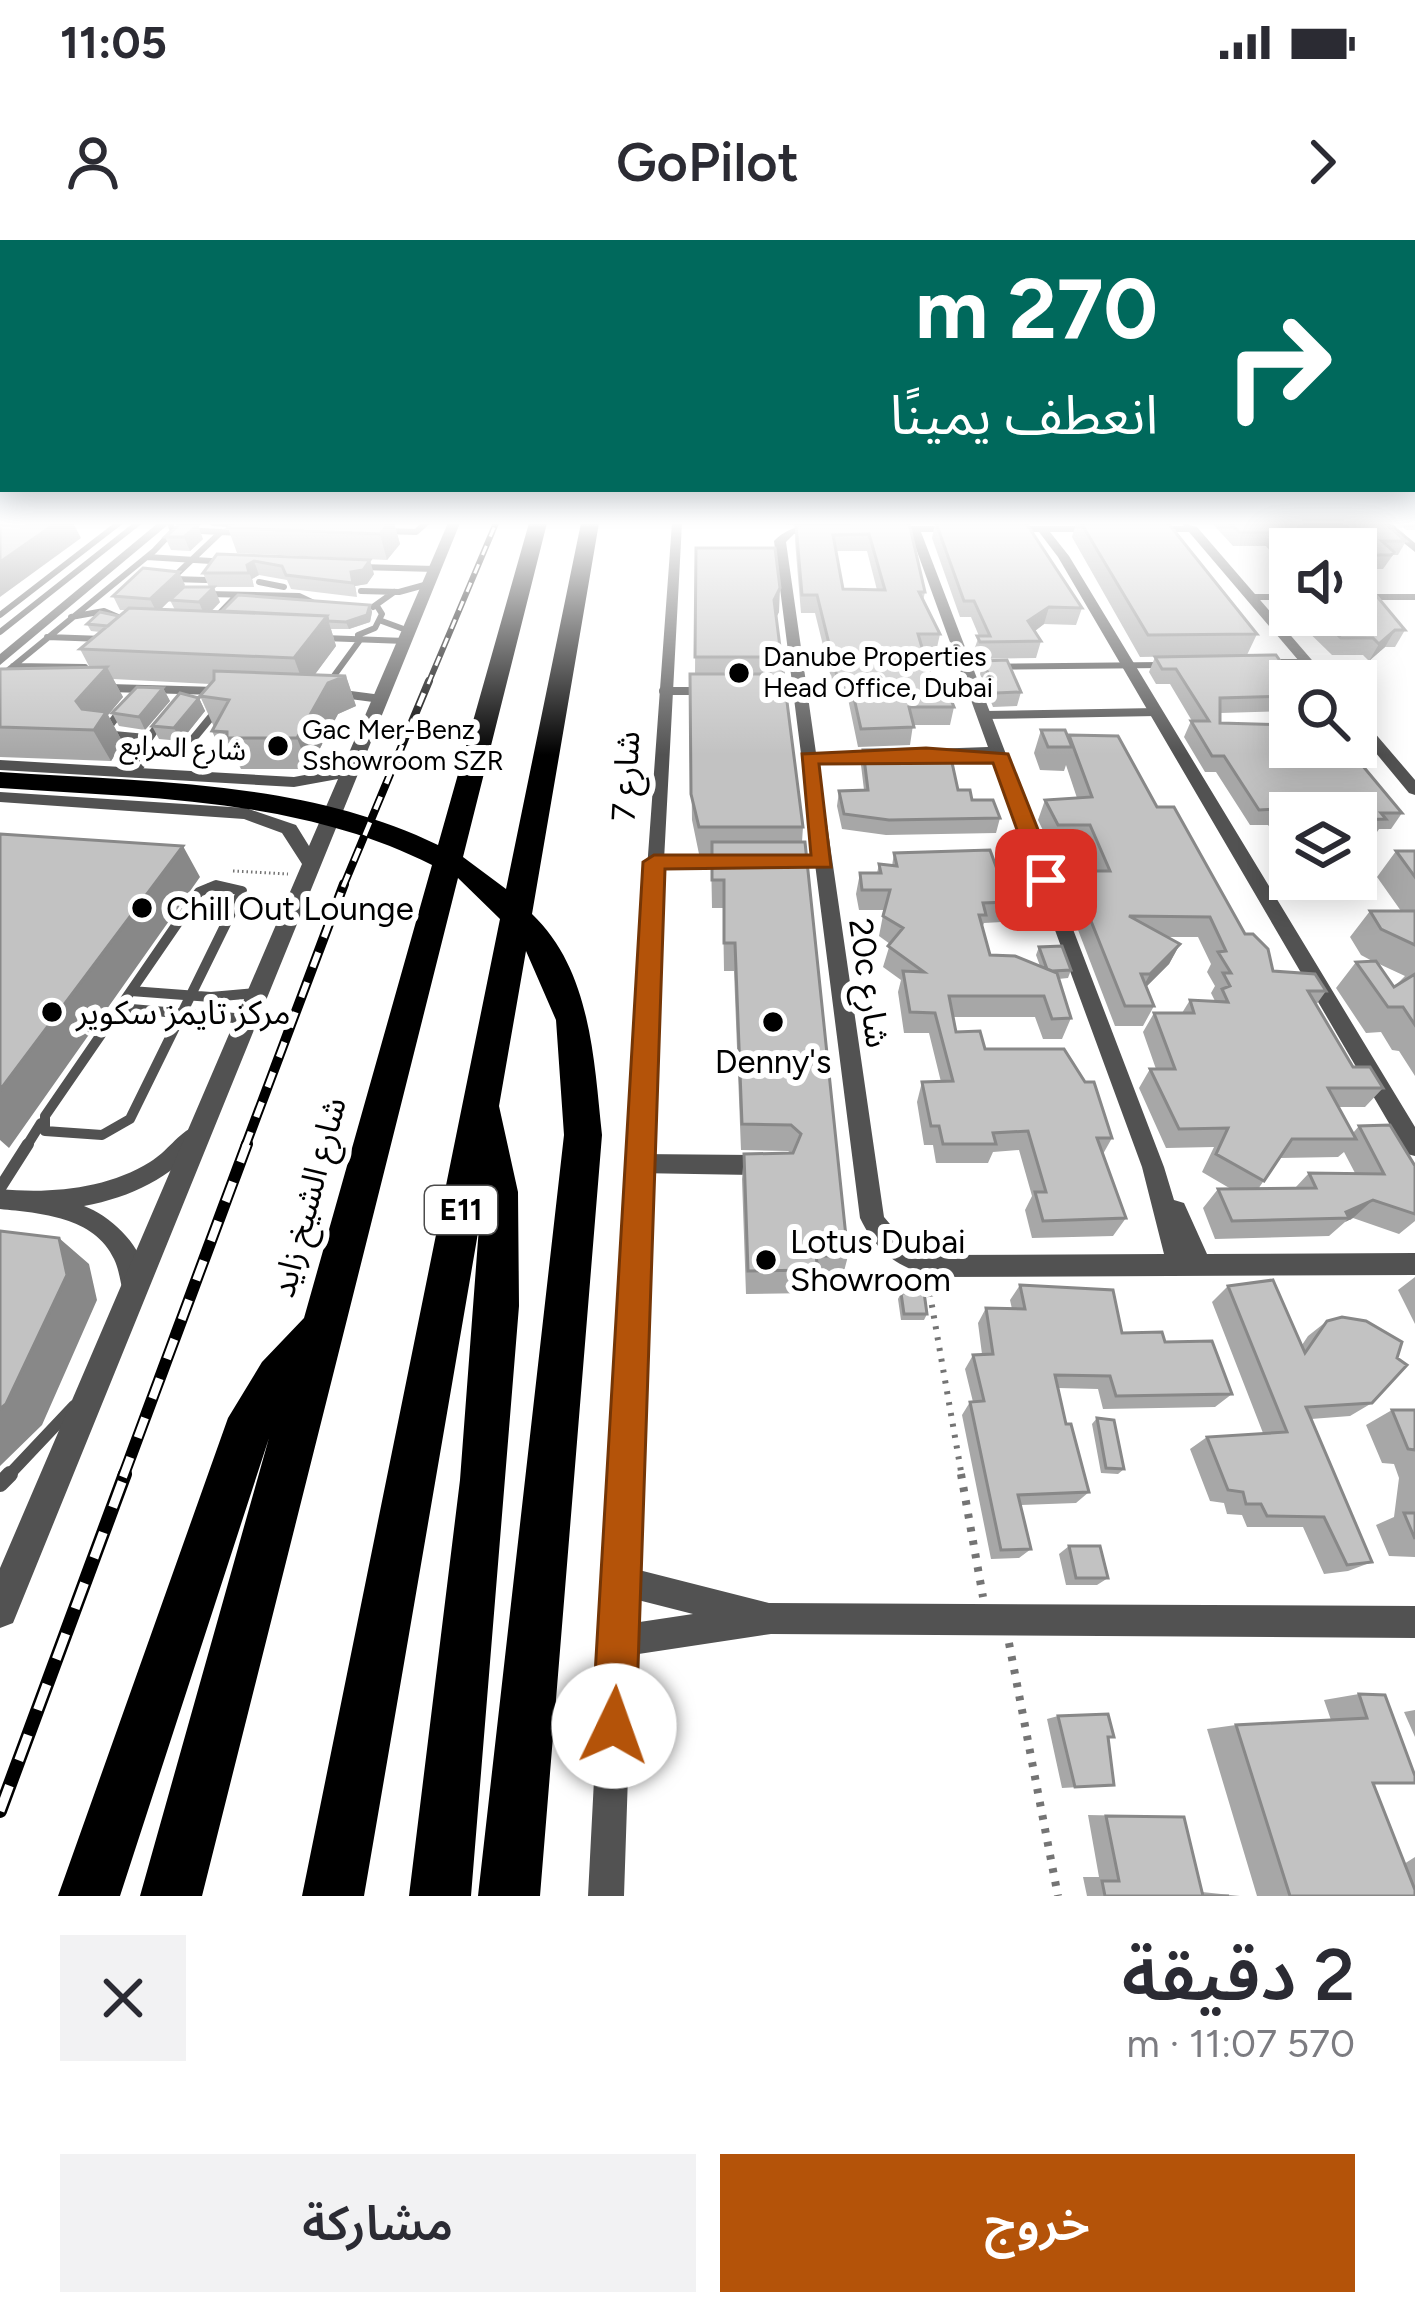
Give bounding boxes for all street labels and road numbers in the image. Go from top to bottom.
street label: شارع المرابع [119,728,247,771]
street label: شارع 7 [604,730,652,822]
street label: 20c شارع [836,916,898,1051]
street label: شارع الشيخ زايد [263,1093,359,1303]
road number: E11 [425,1186,497,1234]

